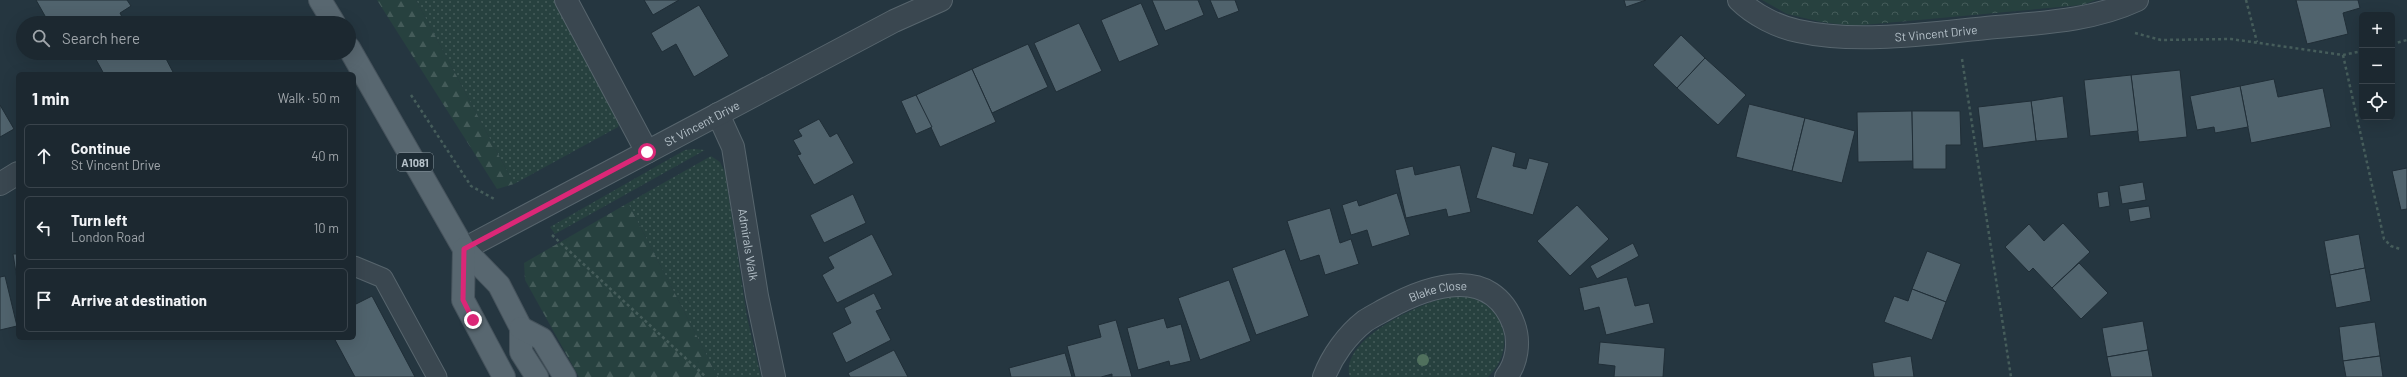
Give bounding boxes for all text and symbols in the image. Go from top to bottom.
map controls [2359,12,2395,120]
button: + [2359,12,2395,48]
search box [16,16,356,60]
street label: St Vincent Drive [1894,22,1978,43]
icon: search [30,27,52,49]
text: Search here [62,29,140,47]
button: − [2359,48,2395,84]
button: locate [2359,84,2395,120]
text: 1 min [32,88,69,108]
text: Walk · 50 m [278,90,340,106]
street label: St Vincent Drive [662,97,742,149]
text: Continue [71,139,131,157]
route start [638,143,656,161]
icon: ahead [33,145,55,167]
text: 40 m [311,148,339,164]
road number: A1081 [397,153,433,171]
text: St Vincent Drive [71,157,161,173]
street label: Admirals Walk [736,207,761,282]
text: Turn left [71,211,127,229]
icon: left [33,217,55,239]
text: 10 m [314,220,339,236]
text: London Road [71,229,145,245]
street label: Blake Close [1406,278,1467,304]
icon: arrive [33,289,55,311]
text: Arrive at destination [71,291,207,309]
route end [464,311,482,329]

